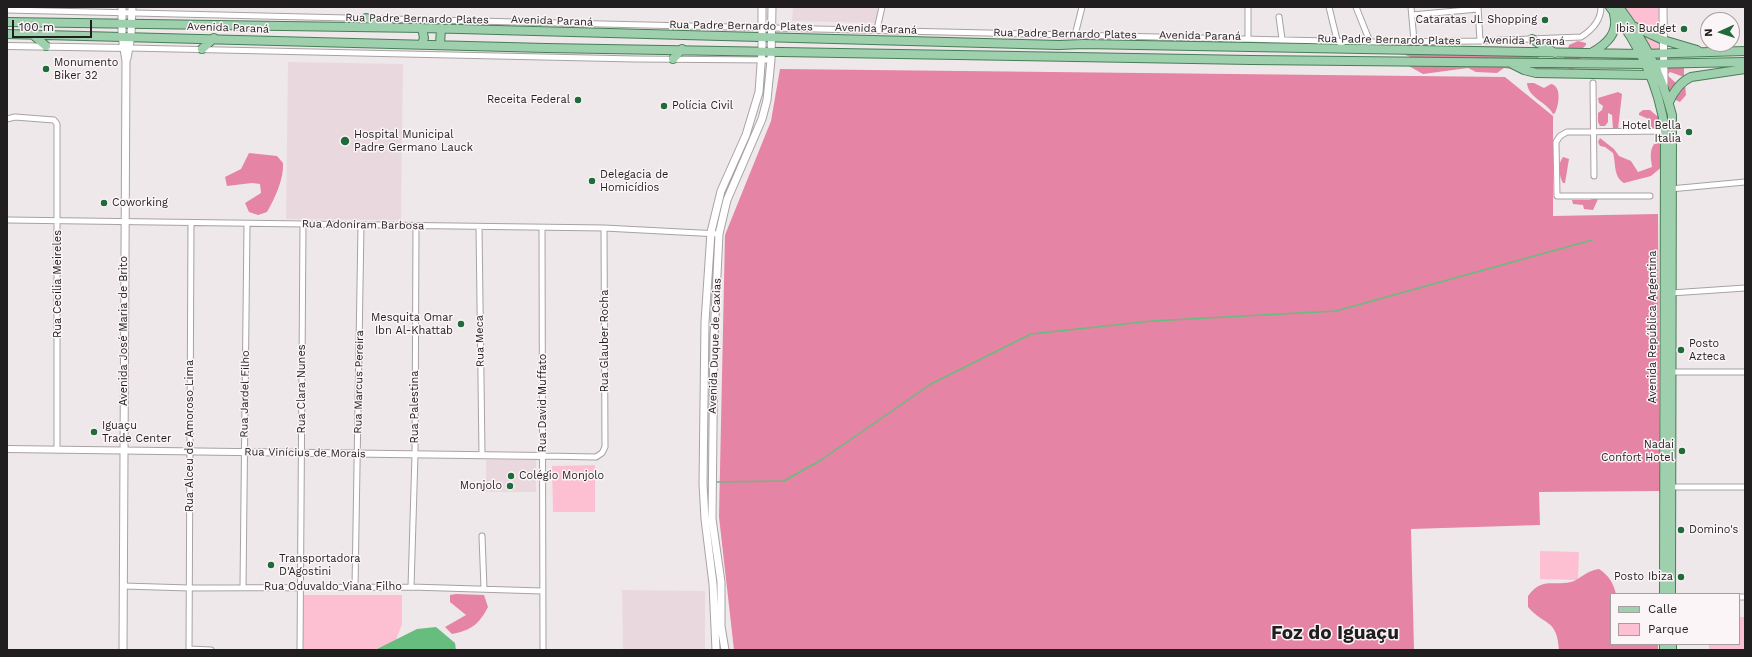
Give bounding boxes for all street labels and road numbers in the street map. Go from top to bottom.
street label: Rua Padre Bernardo Plates [345,11,489,27]
street label: Avenida Paraná [511,13,593,29]
street label: Rua Padre Bernardo Plates [669,18,813,34]
street label: Avenida Paraná [187,20,269,36]
street label: Avenida Paraná [835,21,917,37]
street label: Rua Padre Bernardo Plates [993,26,1137,42]
street label: Avenida Paraná [1159,29,1241,43]
street label: Rua Padre Bernardo Plates [1317,32,1461,48]
street label: Avenida Paraná [1483,34,1565,48]
street label: Rua Adoniram Barbosa [302,217,424,233]
street label: Rua Cecília Meireles [51,230,65,338]
street label: Avenida República Argentina [1646,250,1660,404]
street label: Avenida José Maria de Brito [117,256,131,406]
street label: Avenida Duque de Caxias [706,278,724,414]
street label: Rua Glauber Rocha [598,290,612,392]
street label: Rua Meca [473,315,487,367]
street label: Rua Marcus Pereira [351,330,367,434]
street label: Rua Clara Nunes [295,344,309,434]
street label: Rua Jardel Filho [238,350,252,438]
street label: Rua David Muffato [536,354,550,452]
street label: Rua Alceu de Amoroso Lima [183,360,197,512]
street label: Rua Palestina [408,371,422,443]
street label: Rua Vinícius de Morais [244,445,366,461]
street label: Rua Oduvaldo Viana Filho [264,580,402,594]

